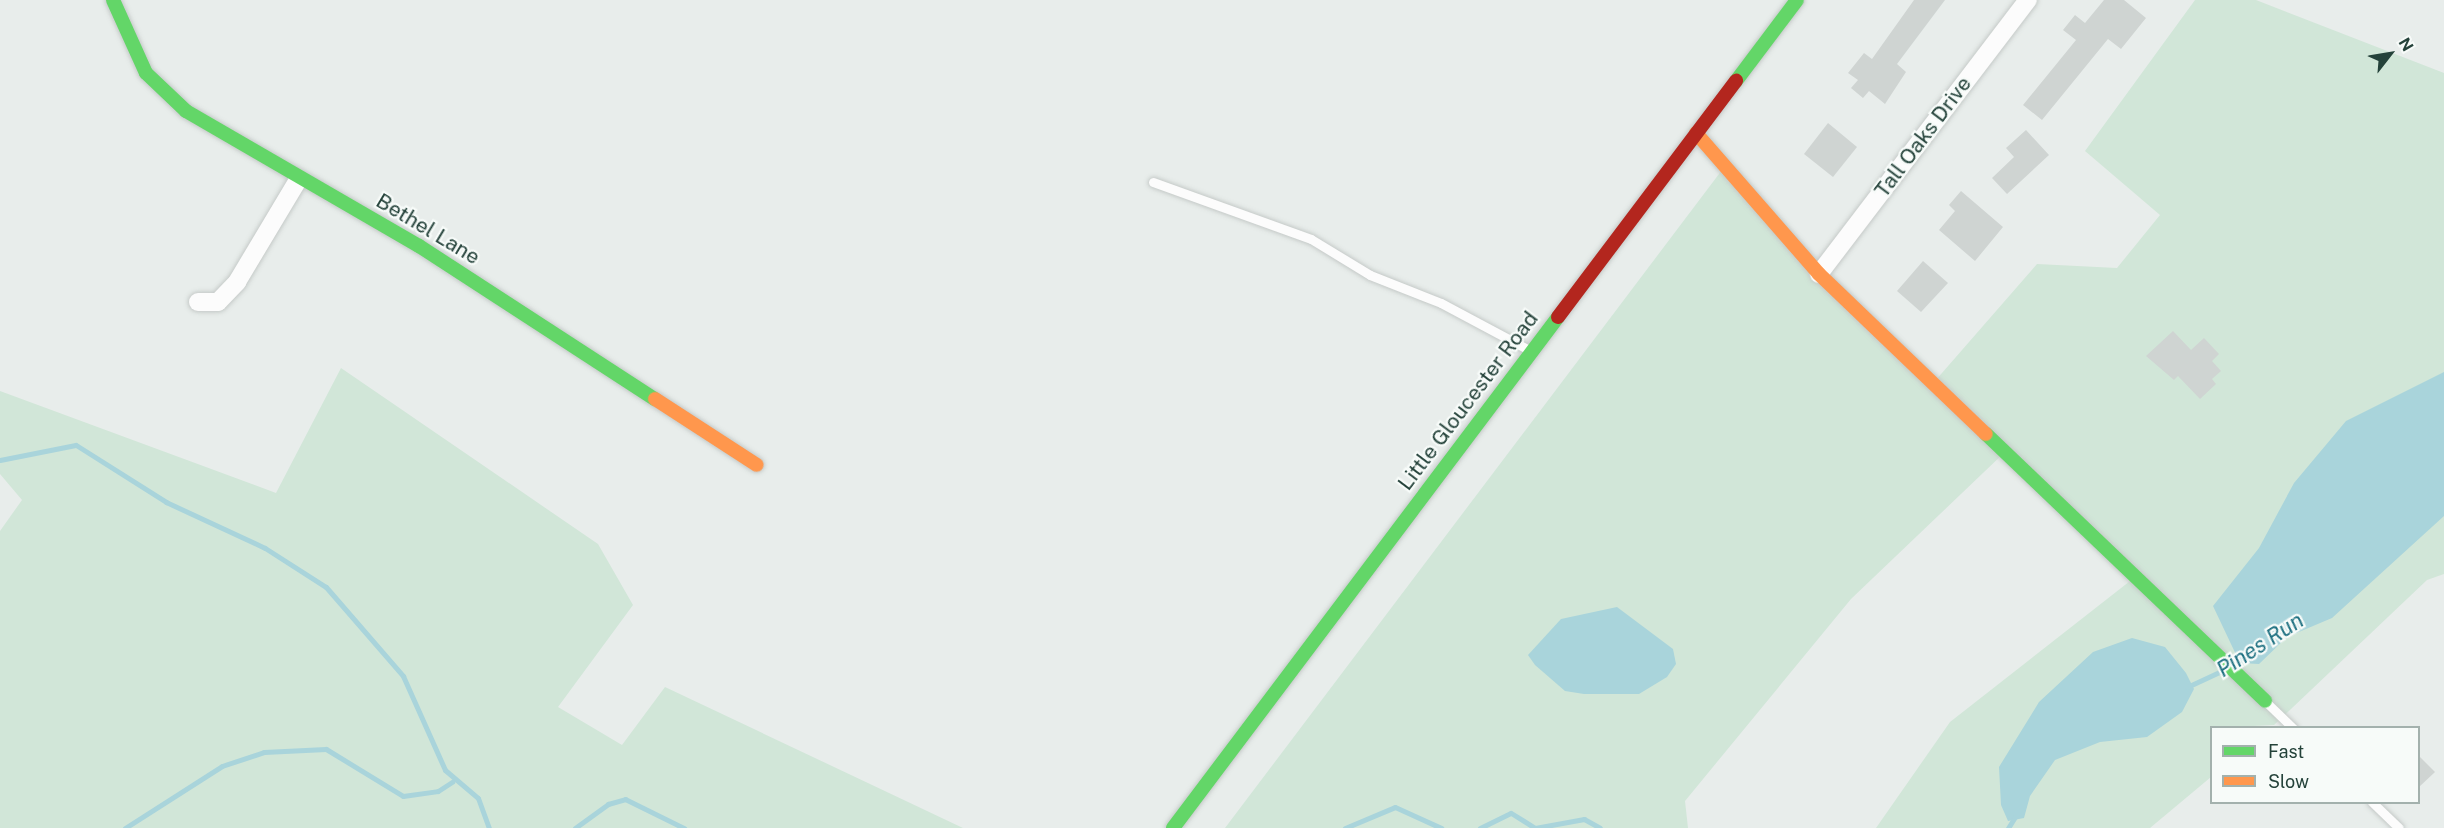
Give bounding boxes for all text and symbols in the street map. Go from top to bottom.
north arrow [2360,24,2420,84]
text: N [2394,34,2417,55]
street label: Tall Oaks Drive [1869,72,1977,202]
street label: Bethel Lane [372,188,484,270]
street label: Little Gloucester Road [1393,307,1543,495]
water label: Pines Run [2212,607,2308,683]
legend [2210,726,2420,804]
text: Fast [2268,741,2304,762]
text: Slow [2268,771,2309,792]

